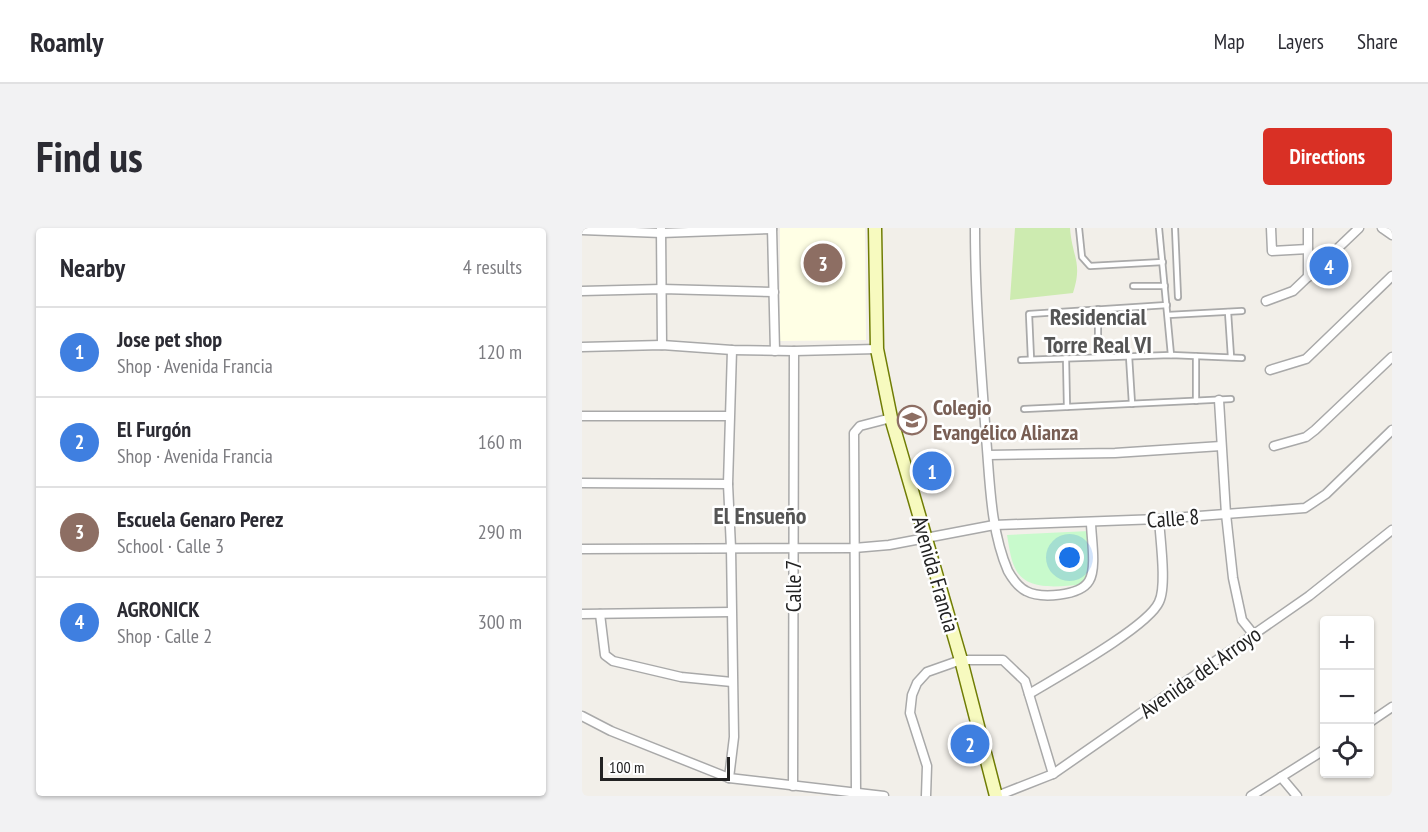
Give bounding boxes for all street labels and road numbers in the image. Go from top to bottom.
street label: Calle 8 [1146,502,1200,534]
street label: Avenida Francia [906,513,966,635]
street label: Calle 7 [779,560,807,612]
street label: Avenida del Arroyo [1134,620,1266,724]

